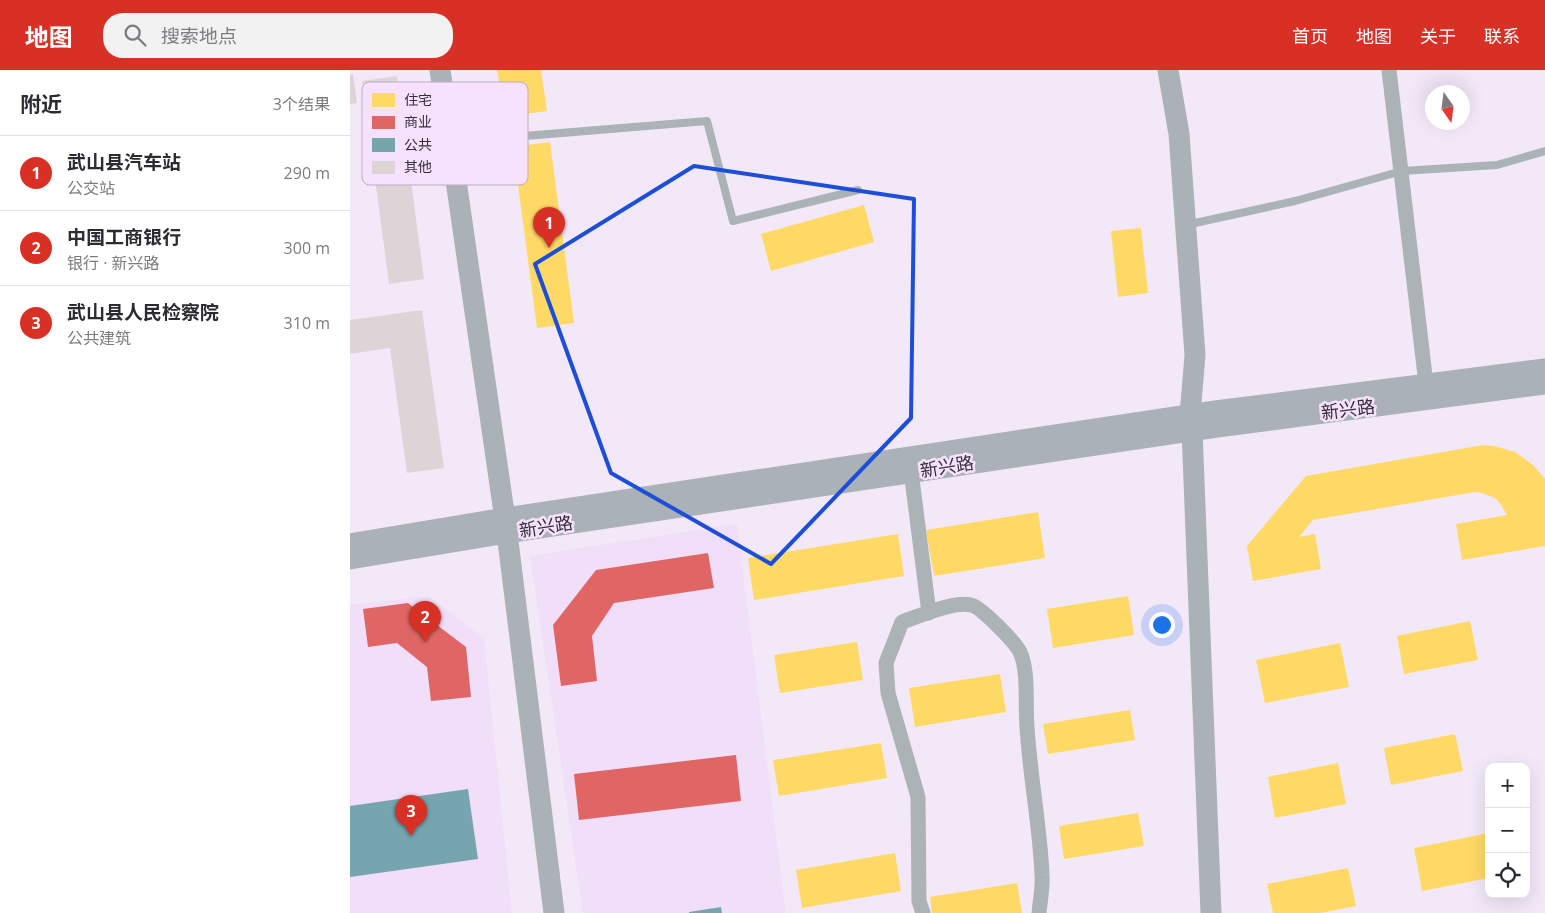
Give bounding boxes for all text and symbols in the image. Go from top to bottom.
search box [103,13,453,58]
text: 地图 [25,20,73,53]
icon: search [121,21,149,49]
text: 搜索地点 [161,23,237,49]
text: 首页 [1292,24,1328,48]
text: 地图 [1356,24,1392,48]
text: 关于 [1420,24,1456,48]
text: 联系 [1484,24,1520,48]
legend [362,82,528,185]
north arrow [1425,85,1470,130]
text: 附近 [20,90,62,118]
text: 住宅 [404,90,432,109]
text: 3个结果 [273,93,330,115]
text: 商业 [404,112,432,131]
text: 公共 [404,135,432,154]
text: 武山县汽车站 [67,149,181,175]
text: 其他 [404,157,432,176]
text: 1 [31,162,41,184]
text: 290 m [284,162,330,184]
text: 公交站 [67,177,115,199]
pin: 1 [533,207,565,248]
text: 中国工商银行 [67,224,181,250]
text: 2 [31,237,41,259]
text: 300 m [284,237,330,259]
text: 银行 · 新兴路 [67,252,160,274]
text: 武山县人民检察院 [67,299,219,325]
text: 3 [31,312,41,334]
text: 310 m [284,312,330,334]
text: 公共建筑 [67,327,131,349]
street label: 新兴路 [1320,394,1376,424]
street label: 新兴路 [918,450,975,482]
street label: 新兴路 [517,510,574,542]
pin: 2 [409,601,441,642]
your location [1149,612,1175,638]
map controls [1485,763,1530,898]
button: + [1485,763,1530,808]
pin: 3 [395,795,427,836]
button: − [1485,808,1530,853]
button: locate [1485,853,1530,898]

